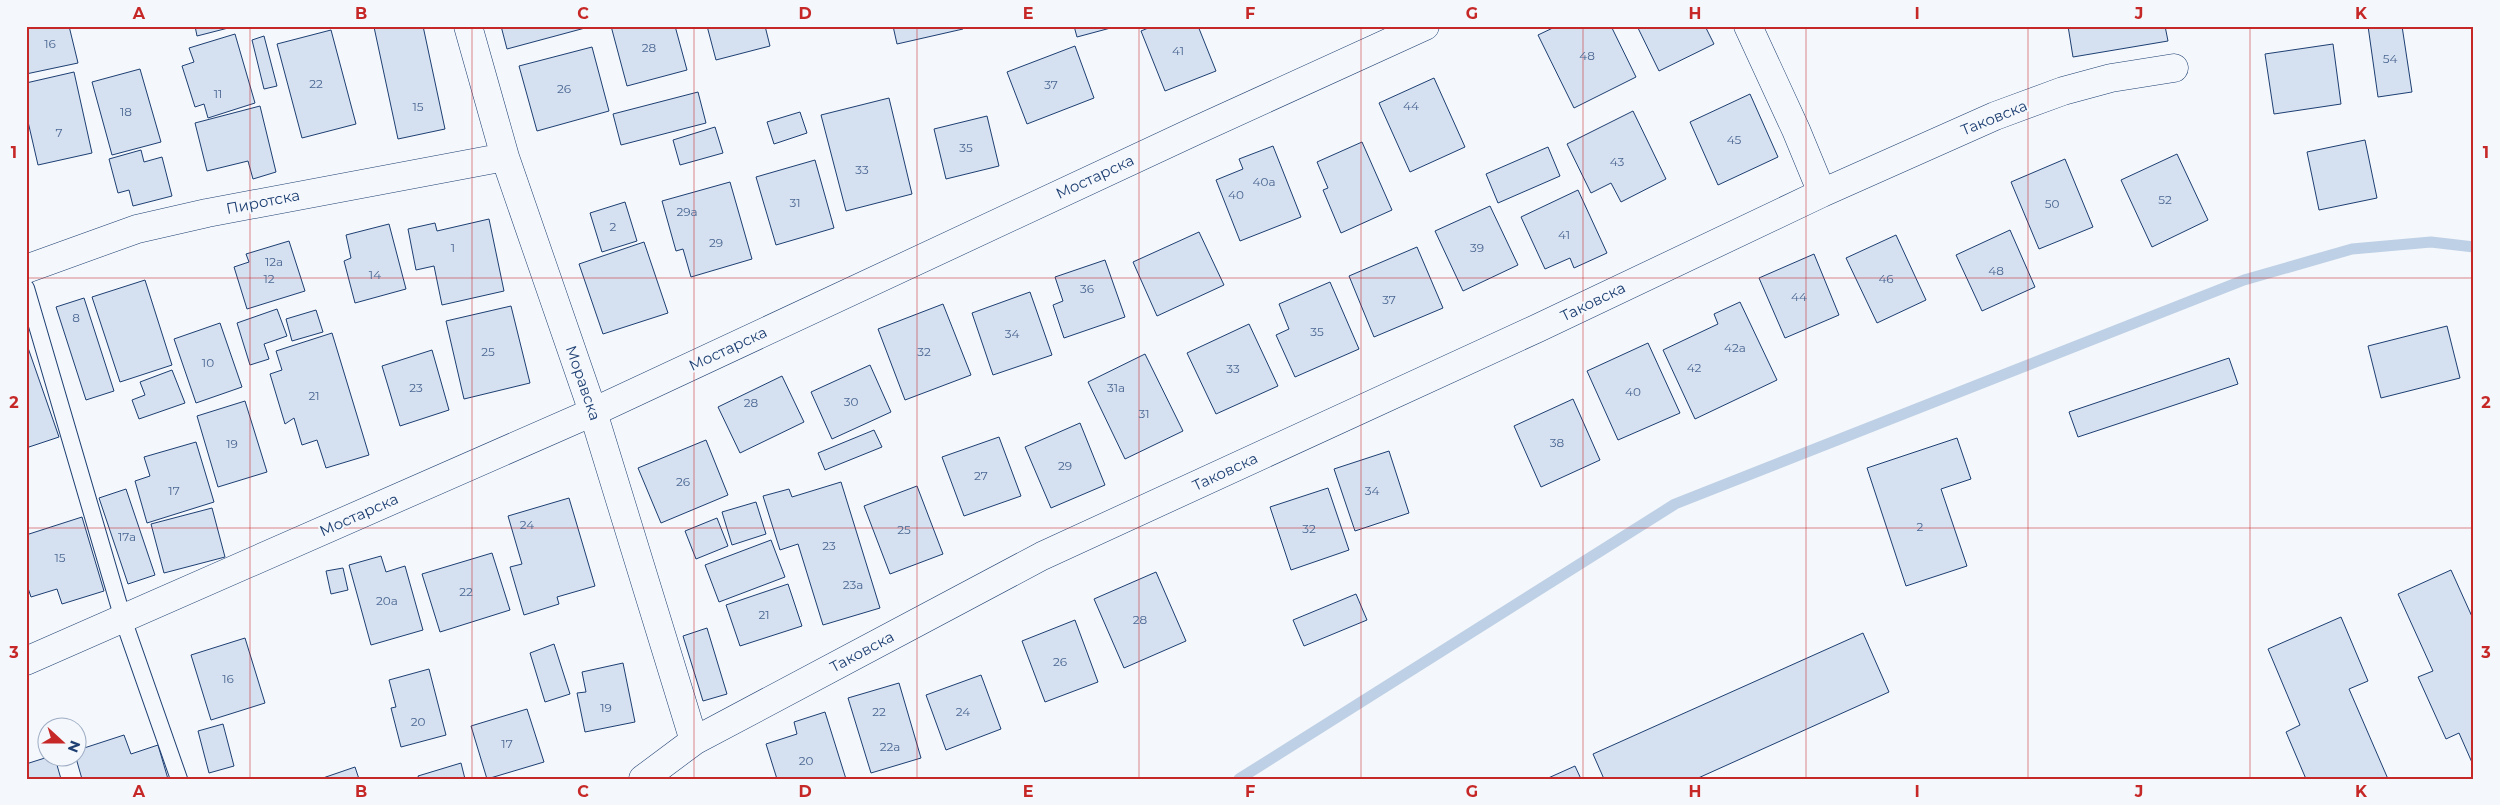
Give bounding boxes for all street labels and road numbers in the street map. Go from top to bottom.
street label: Таковска [1958,96,2030,139]
street label: Мостарска [1053,150,1137,203]
street label: Пиротска [224,185,301,218]
street label: Таковска [1557,278,1628,325]
street label: Мостарска [686,322,770,375]
street label: Моравска [562,343,605,423]
street label: Таковска [1189,448,1261,495]
street label: Мостарска [316,489,401,540]
street label: Таковска [826,627,897,676]

